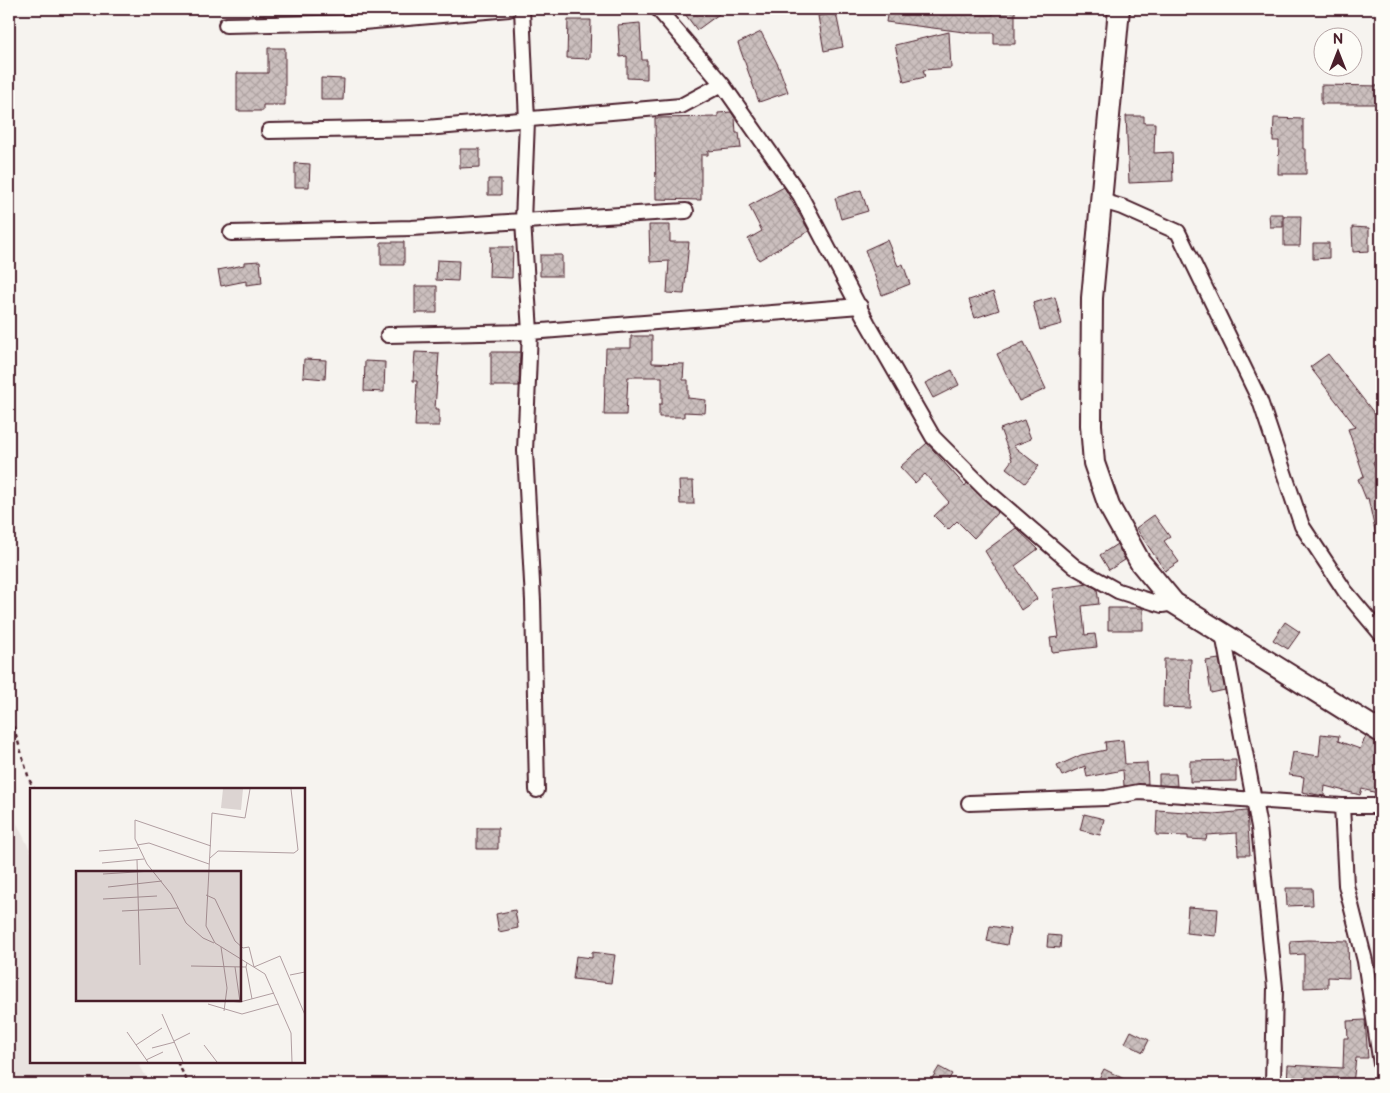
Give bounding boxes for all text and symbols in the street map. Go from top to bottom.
north arrow [1312,28,1362,78]
text: N [1333,31,1343,48]
inset map [30,788,305,1063]

